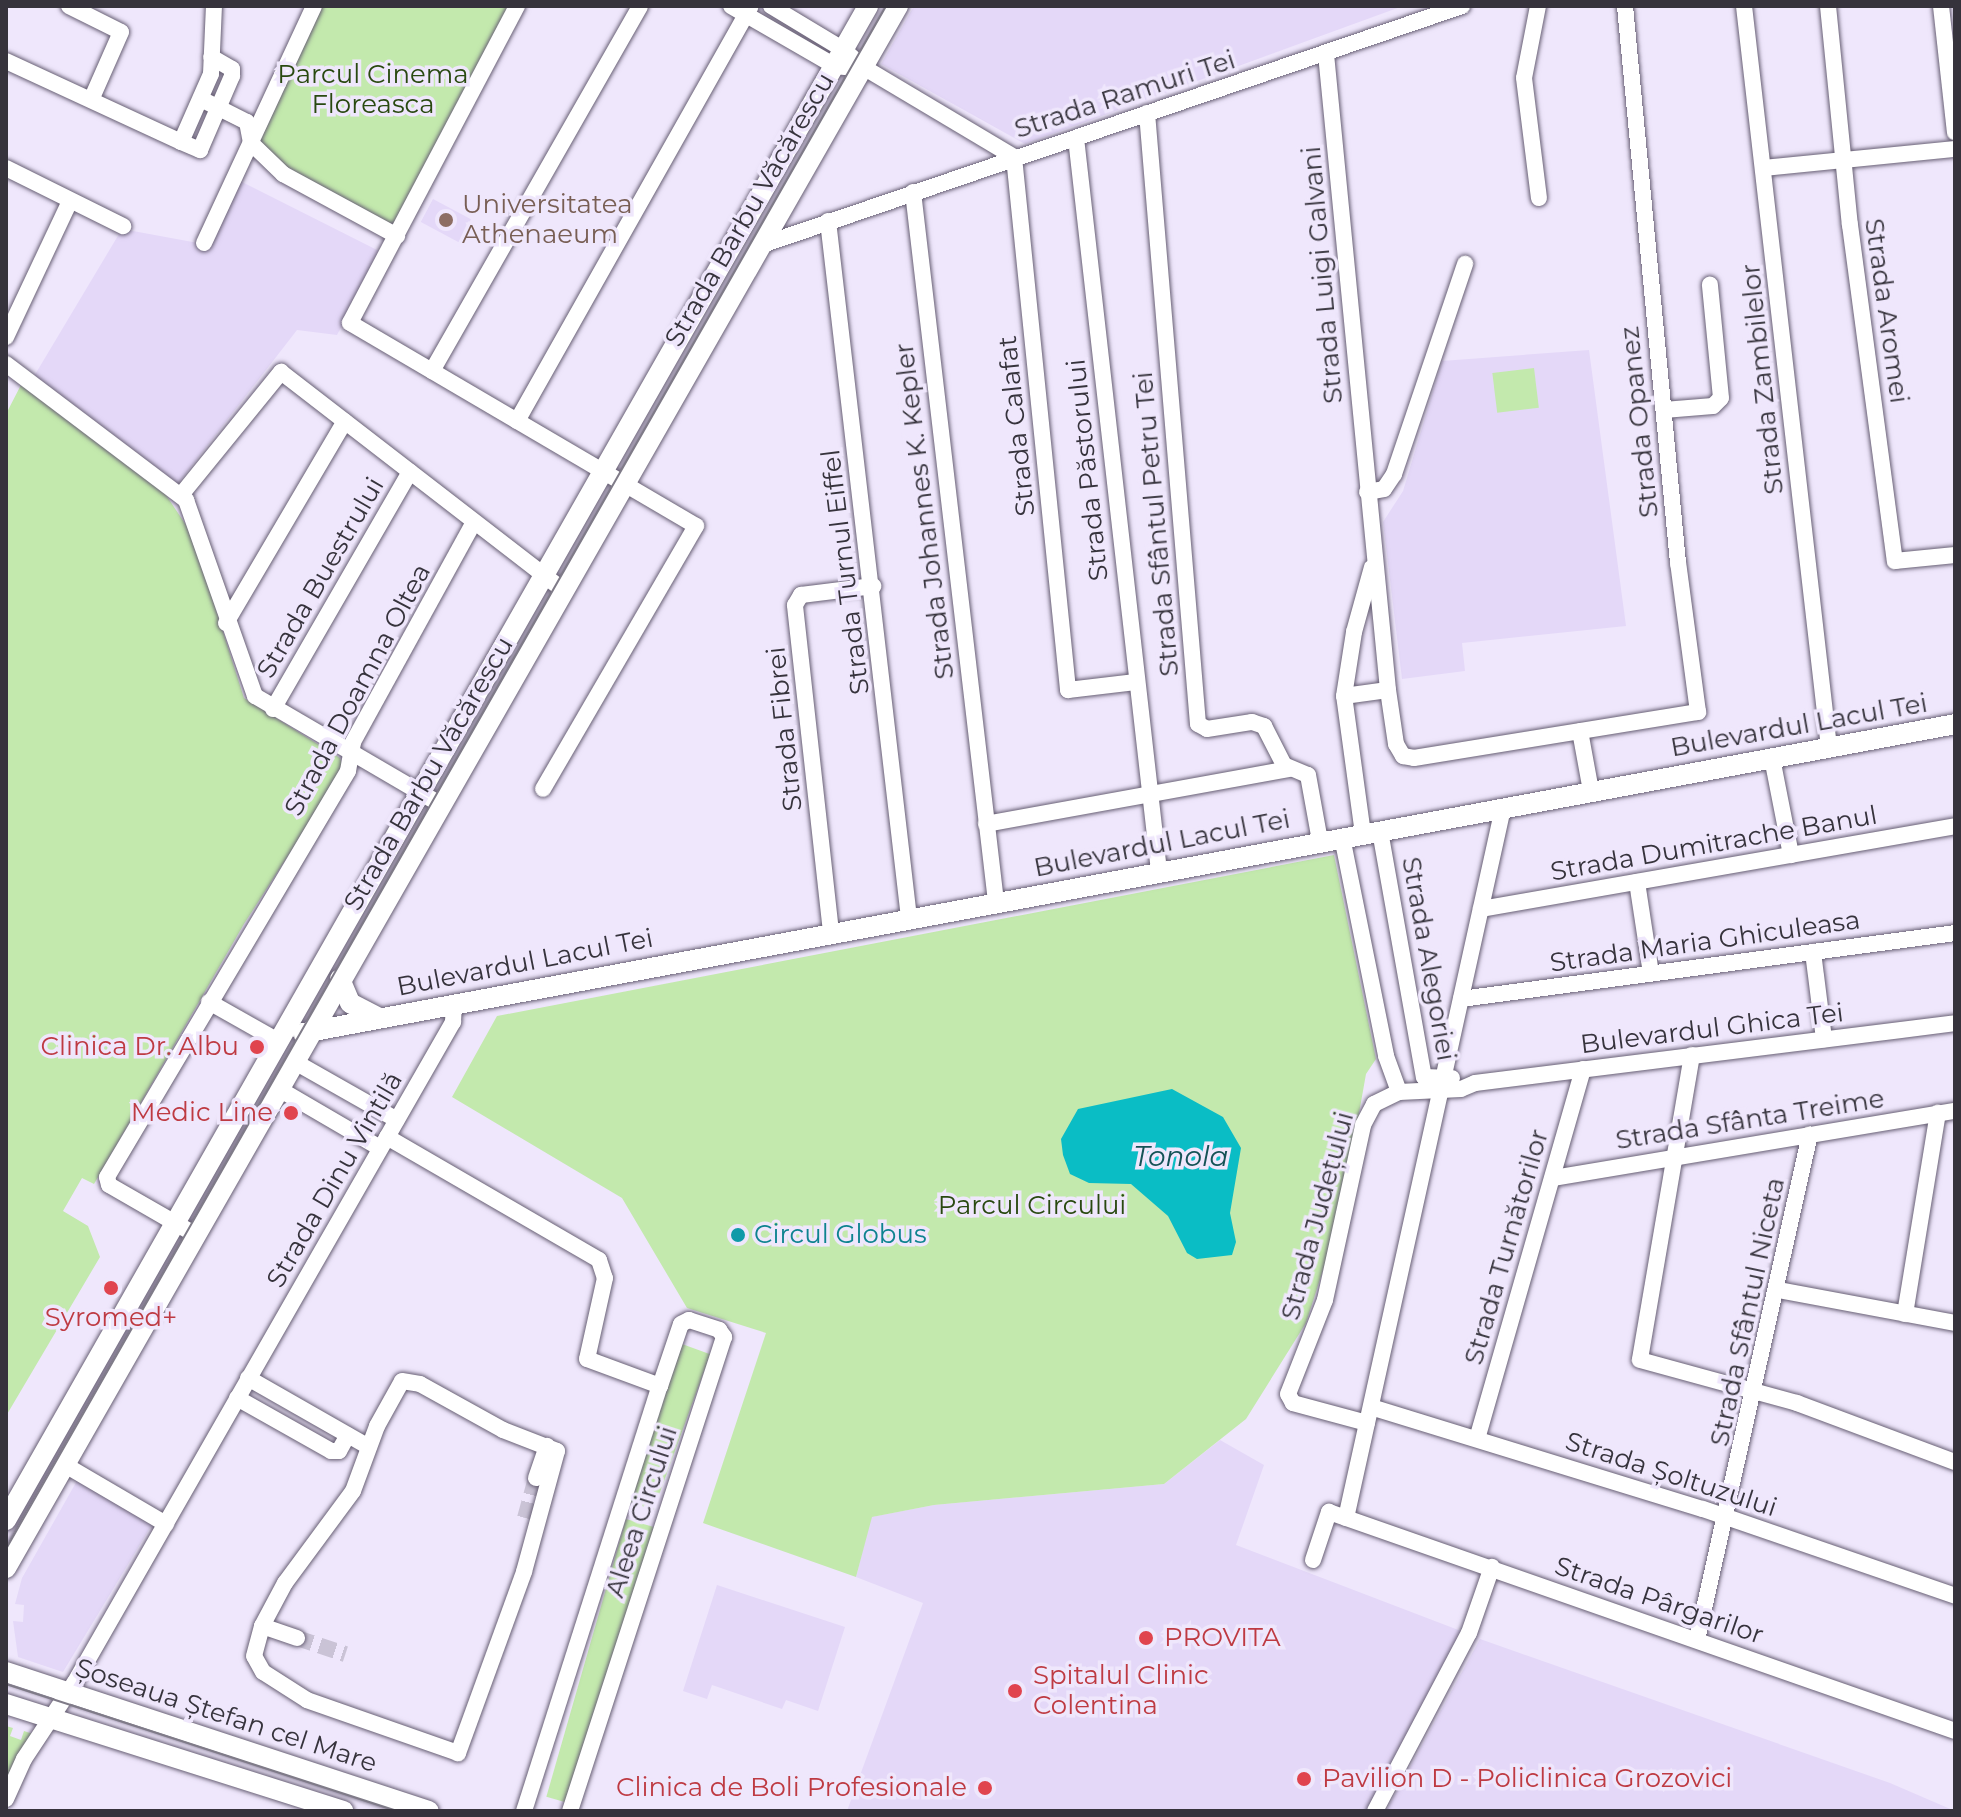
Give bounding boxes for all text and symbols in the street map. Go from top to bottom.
street label: Strada Ramuri Tei [1011,45,1239,145]
park label: Parcul Cinema Floreasca [277,59,469,120]
street label: Strada Barbu Văcărescu [659,68,841,352]
street label: Strada Luigi Galvani [1296,145,1350,405]
place label: Universitatea Athenaeum [462,189,632,250]
marker: Universitatea Athenaeum [437,211,455,229]
street label: Strada Aromei [1858,217,1914,405]
street label: Strada Zambilelor [1735,262,1791,496]
street label: Strada Opanez [1614,325,1666,519]
street label: Strada Calafat [992,334,1042,518]
street label: Strada Johannes K. Kepler [889,341,961,681]
street label: Strada Păstorului [1061,357,1115,583]
street label: Strada Sfântul Petru Tei [1128,370,1186,678]
street label: Strada Turnul Eiffel [815,448,877,696]
street label: Strada Buestrului [251,472,391,684]
street label: Strada Doamna Oltea [278,559,438,821]
street label: Strada Barbu Văcărescu [338,632,520,916]
street label: Strada Fibrei [761,645,809,813]
street label: Bulevardul Lacul Tei [1668,688,1930,764]
street label: Strada Dumitrache Banul [1548,800,1880,888]
street label: Bulevardul Lacul Tei [1031,804,1293,884]
street label: Strada Alegoriei [1395,855,1461,1063]
street label: Strada Maria Ghiculeasa [1548,905,1862,979]
street label: Bulevardul Lacul Tei [394,923,656,1003]
street label: Bulevardul Ghica Tei [1579,997,1845,1061]
place label: Clinica Dr. Albu [41,1031,239,1063]
marker: Clinica Dr. Albu [246,1036,268,1058]
street label: Strada Dinu Vintilă [261,1067,409,1293]
street label: Strada Sfânta Treime [1614,1083,1886,1157]
place label: Medic Line [131,1097,273,1129]
marker: Medic Line [280,1102,302,1124]
street label: Strada Județului [1275,1108,1361,1324]
street label: Strada Turnătorilor [1458,1126,1556,1368]
water label: Tonola [1133,1139,1229,1173]
street label: Strada Sfântul Niceta [1704,1175,1792,1449]
park label: Parcul Circului [938,1190,1126,1222]
place label: Circul Globus [754,1219,927,1251]
marker: Circul Globus [729,1226,747,1244]
marker: Syromed+ [100,1277,122,1299]
place label: Syromed+ [45,1302,177,1334]
street label: Aleea Circului [600,1423,684,1601]
street label: Strada Șoltuzului [1561,1426,1781,1524]
street label: Strada Pârgarilor [1550,1551,1768,1651]
place label: PROVITA [1164,1622,1281,1654]
marker: PROVITA [1135,1627,1157,1649]
street label: Șoseaua Ștefan cel Mare [71,1652,381,1780]
place label: Spitalul Clinic Colentina [1033,1660,1209,1722]
marker: Spitalul Clinic Colentina [1004,1680,1026,1702]
place label: Pavilion D - Policlinica Grozovici [1322,1763,1732,1795]
marker: Pavilion D - Policlinica Grozovici [1293,1768,1315,1790]
place label: Clinica de Boli Profesionale [616,1772,967,1804]
marker: Clinica de Boli Profesionale [974,1777,996,1799]

